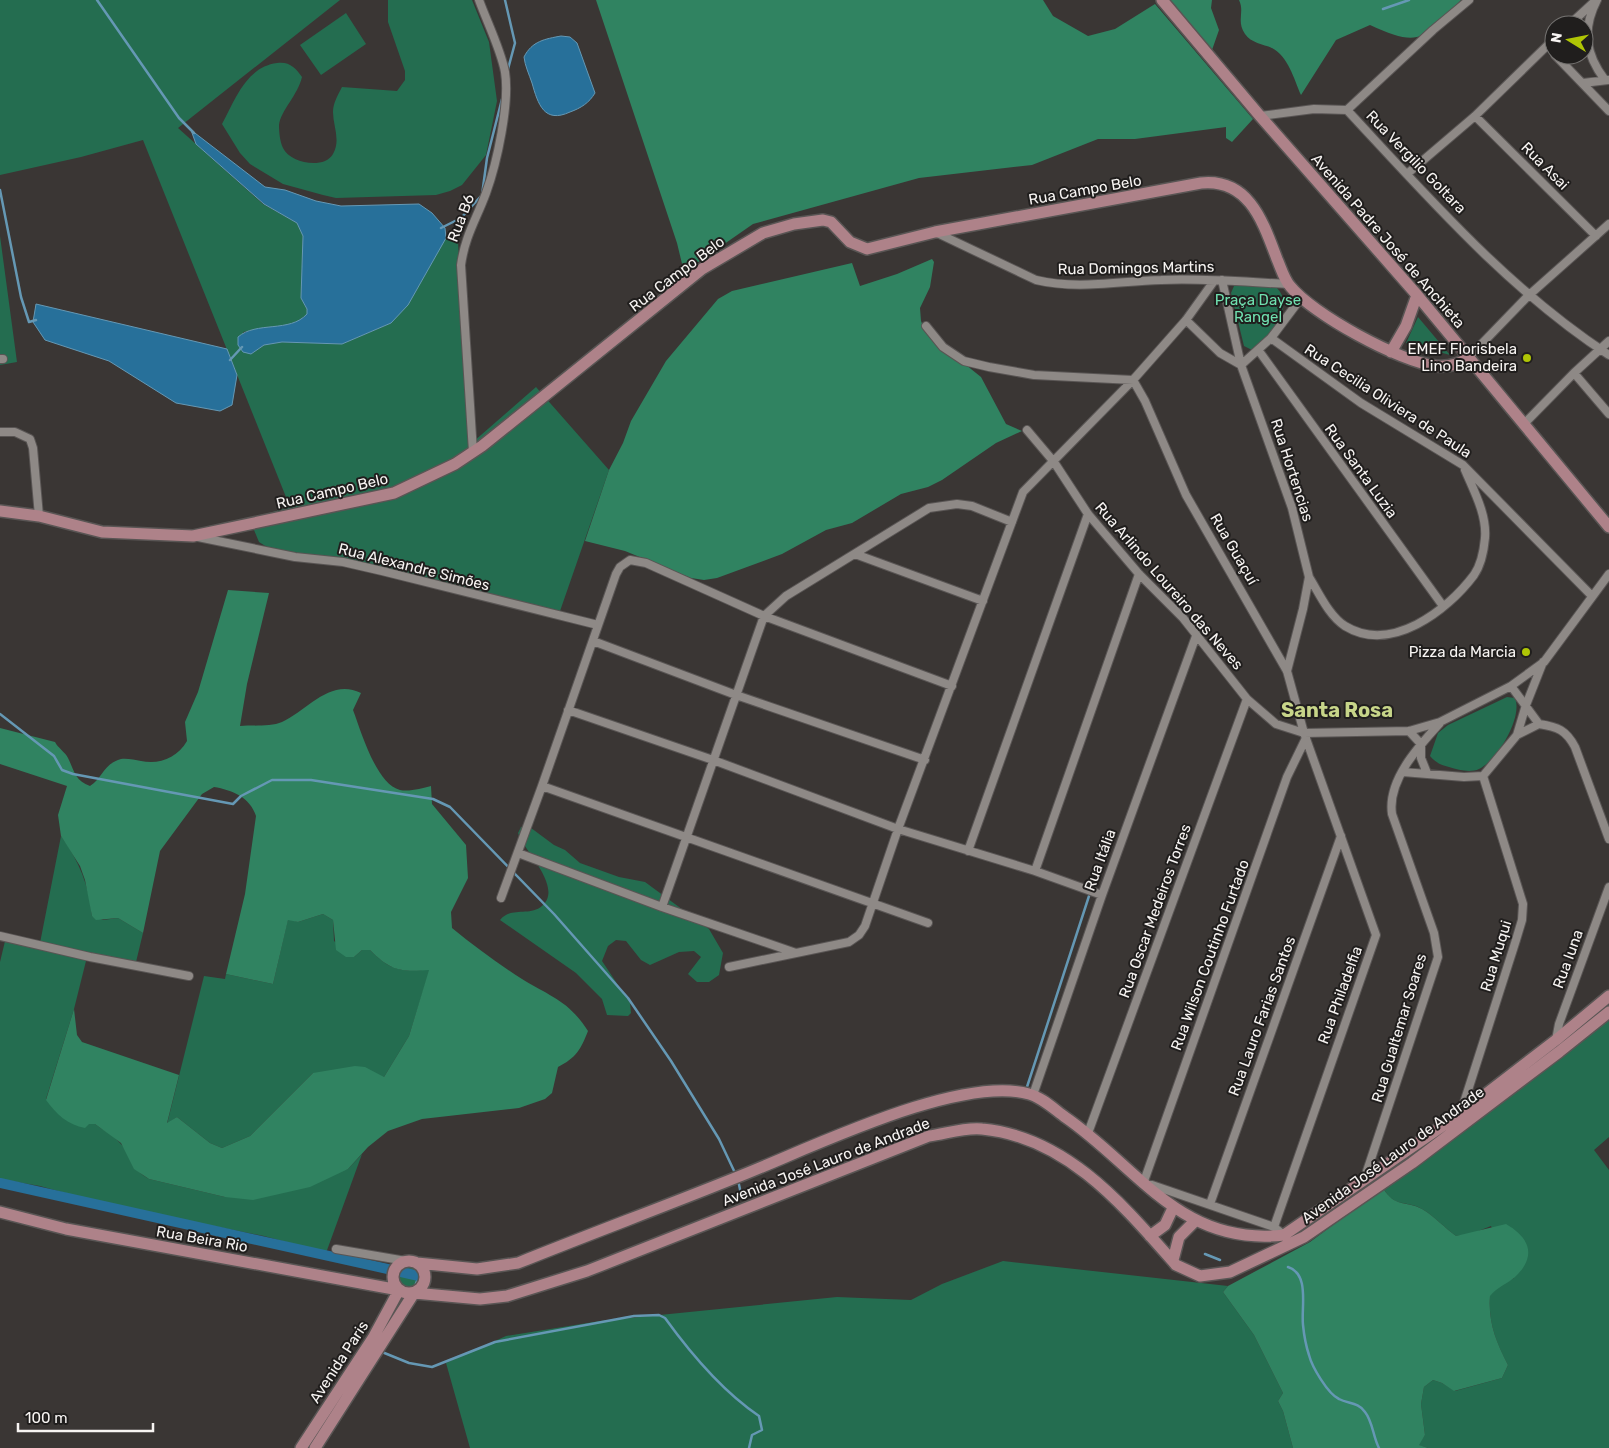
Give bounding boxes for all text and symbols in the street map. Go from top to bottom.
north arrow [1544,15,1594,65]
text: N [1547,31,1566,44]
street label: Rua Vergilio Goltara [1362,107,1470,217]
street label: Rua Asai [1517,138,1573,194]
street label: Avenida Padre José de Anchieta [1307,150,1469,332]
street label: Rua Campo Belo [1027,171,1143,209]
street label: Rua B6 [444,191,478,245]
street label: Rua Campo Belo [626,232,728,316]
street label: Rua Domingos Martins [1057,258,1215,278]
park label: Praça Dayse Rangel [1215,291,1301,326]
street label: Rua Cecilia Oliviera de Paula [1301,340,1475,462]
place label: EMEF Florisbela Lino Bandeira [1407,340,1517,375]
marker: EMEF Florisbela Lino Bandeira [1521,352,1533,364]
street label: Rua Hortencias [1267,416,1317,524]
street label: Rua Santa Luzia [1321,420,1401,522]
street label: Rua Campo Belo [274,469,390,513]
street label: Rua Arlindo Loureiro das Neves [1091,498,1247,674]
street label: Rua Guaçuí [1206,510,1262,589]
street label: Rua Alexandre Simões [337,539,492,595]
place label: Pizza da Marcia [1409,643,1516,661]
marker: Pizza da Marcia [1520,646,1532,658]
district label: Santa Rosa [1281,698,1393,722]
street label: Rua Oscar Medeiros Torres [1115,821,1195,1000]
street label: Rua Itália [1080,827,1120,893]
street label: Rua Wilson Coutinho Furtado [1167,857,1253,1053]
street label: Rua Muqui [1477,918,1515,994]
street label: Rua Iuna [1549,927,1587,991]
street label: Rua Lauro Farias Santos [1225,933,1299,1098]
street label: Rua Philadelfia [1314,944,1366,1046]
street label: Rua Gualtemar Soares [1368,951,1430,1105]
street label: Avenida José Lauro de Andrade [1298,1083,1488,1227]
street label: Avenida José Lauro de Andrade [720,1114,932,1210]
street label: Rua Beira Rio [155,1222,249,1256]
street label: Avenida Paris [306,1317,372,1406]
scale bar [18,1400,152,1432]
text: 100 m [25,1409,67,1427]

